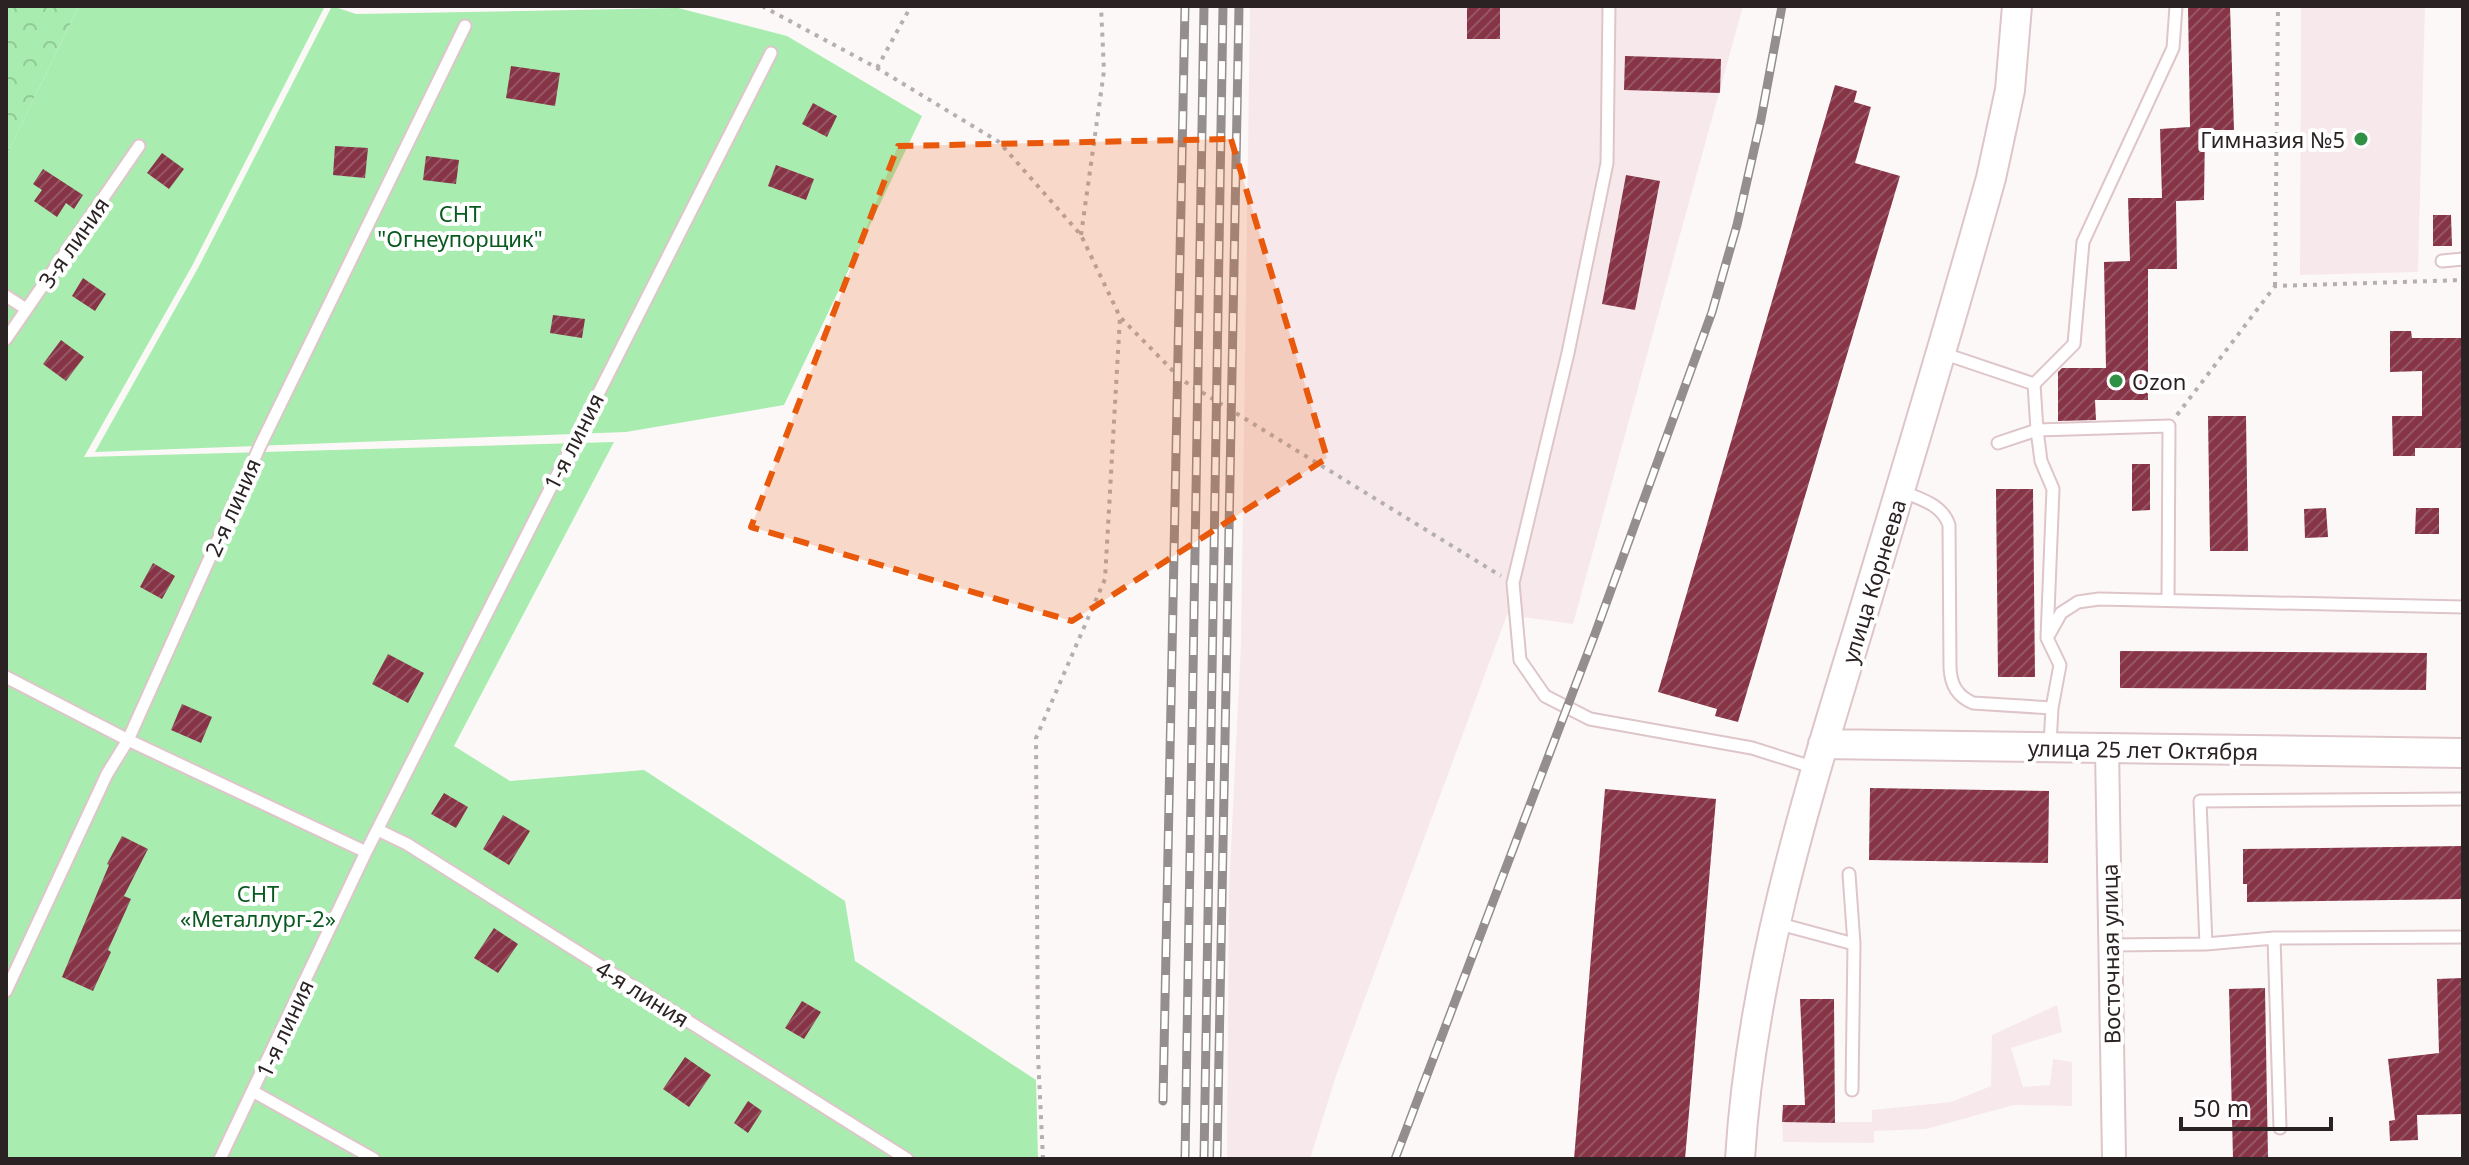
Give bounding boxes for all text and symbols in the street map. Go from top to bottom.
place label: Гимназия №5 [2200,124,2345,154]
marker: Гимназия №5 [2352,130,2370,148]
street label: 3-я линия [31,191,115,293]
park label: СНТ "Огнеупорщик" [377,198,543,253]
place label: Ozon [2132,366,2186,396]
marker: Ozon [2107,372,2125,390]
street label: 1-я линия [536,388,610,494]
street label: 2-я линия [197,453,267,561]
street label: улица Корнеева [1834,495,1912,667]
street label: улица 25 лет Октября [2028,732,2258,766]
street label: Восточная улица [2093,863,2127,1045]
park label: СНТ «Металлург-2» [180,878,336,933]
street label: 4-я линия [591,953,695,1033]
street label: 1-я линия [248,974,320,1082]
scale bar [2181,1081,2331,1131]
text: 50 m [2193,1091,2249,1124]

